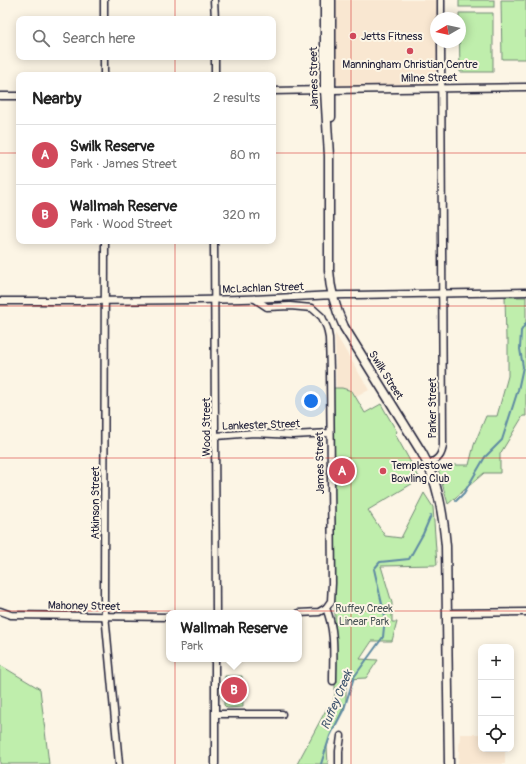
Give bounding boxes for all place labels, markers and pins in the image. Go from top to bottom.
place label: Jetts Fitness [361,30,422,43]
marker: Jetts Fitness [348,31,358,41]
marker: Manningham Christian Centre [405,46,415,56]
place label: Manningham Christian Centre [342,58,478,71]
pin: A [329,456,355,486]
place label: Templestowe Bowling Club [391,459,453,485]
marker: Templestowe Bowling Club [378,466,388,476]
pin: B [221,675,247,705]

